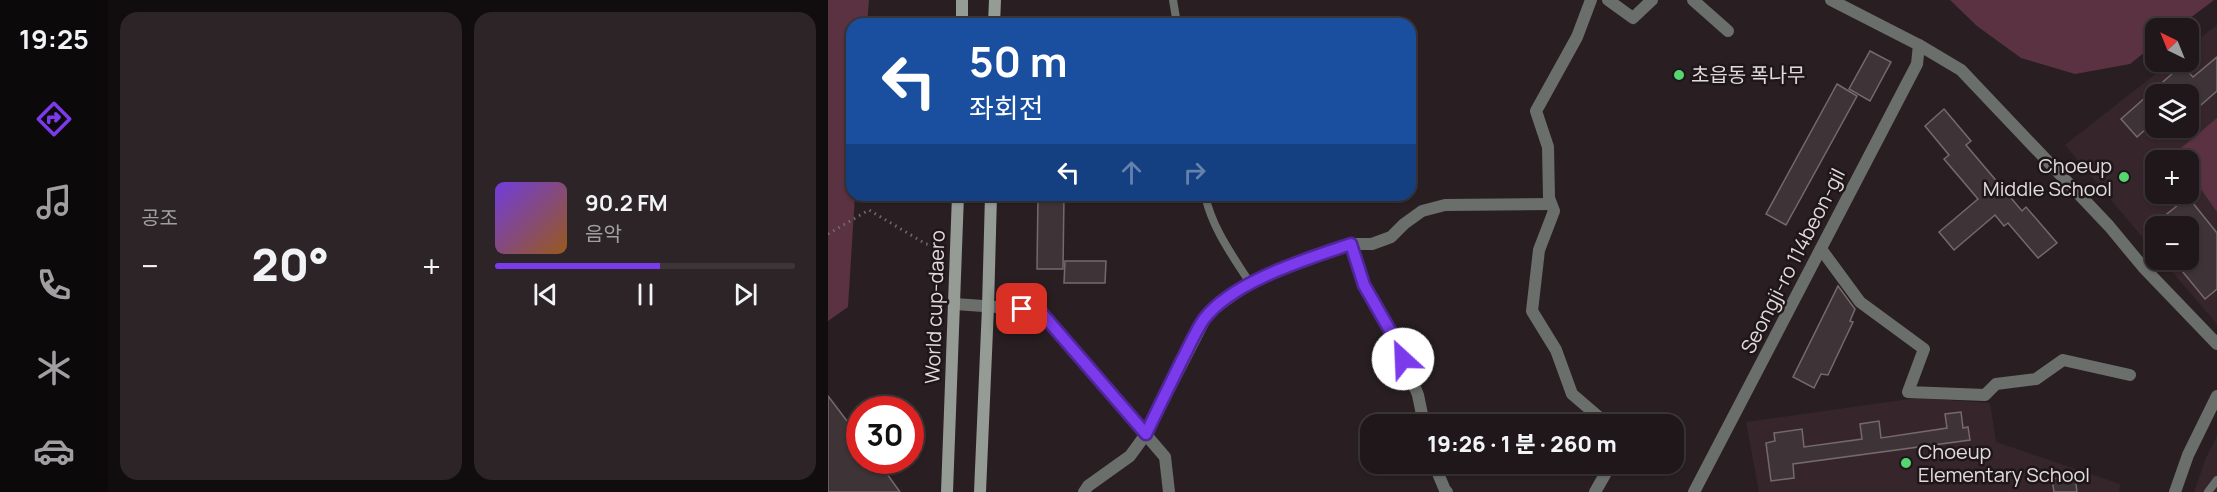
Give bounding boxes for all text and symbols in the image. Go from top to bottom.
north arrow [2145,18,2199,72]
map controls [2145,18,2199,270]
text: 19:25 [19,20,89,57]
text: 50 m [969,32,1067,90]
icon: left [870,42,948,120]
place label: 초읍동 폭나무 [1691,61,1805,88]
marker: 초읍동 폭나무 [1672,68,1686,82]
button: layers [2145,84,2199,138]
text: 좌회전 [969,89,1044,126]
icon: directions [33,98,75,140]
button: + [2145,150,2199,204]
place label: Choeup Middle School [1983,152,2112,202]
icon: left [1052,156,1085,189]
icon: ahead [1115,156,1148,189]
icon: right [1178,156,1211,189]
street label: Seongji-ro 114beon-gil [1734,163,1851,358]
marker: Choeup Middle School [2117,170,2131,184]
icon: music [33,181,75,223]
text: 90.2 FM [585,188,668,218]
text: 공조 [141,204,178,231]
button: − [2145,216,2199,270]
text: 음악 [585,220,622,247]
street label: World cup-daero [918,230,951,384]
text: 20° [252,233,329,295]
text: − [141,243,159,288]
text: + [422,243,441,288]
icon: phone [33,264,75,306]
icon: previous [529,278,562,311]
icon: pause [629,278,662,311]
icon: next [729,278,762,311]
pin [996,283,1047,334]
icon: arrive [1005,292,1038,325]
position arrow [1371,327,1435,391]
icon: climate [33,347,75,389]
speed limit sign: 30 [846,396,924,474]
text: 19:26 · 1 분 · 260 m [1427,429,1617,459]
icon: car [33,430,75,472]
place label: Choeup Elementary School [1918,438,2090,488]
marker: Choeup Elementary School [1899,456,1913,470]

